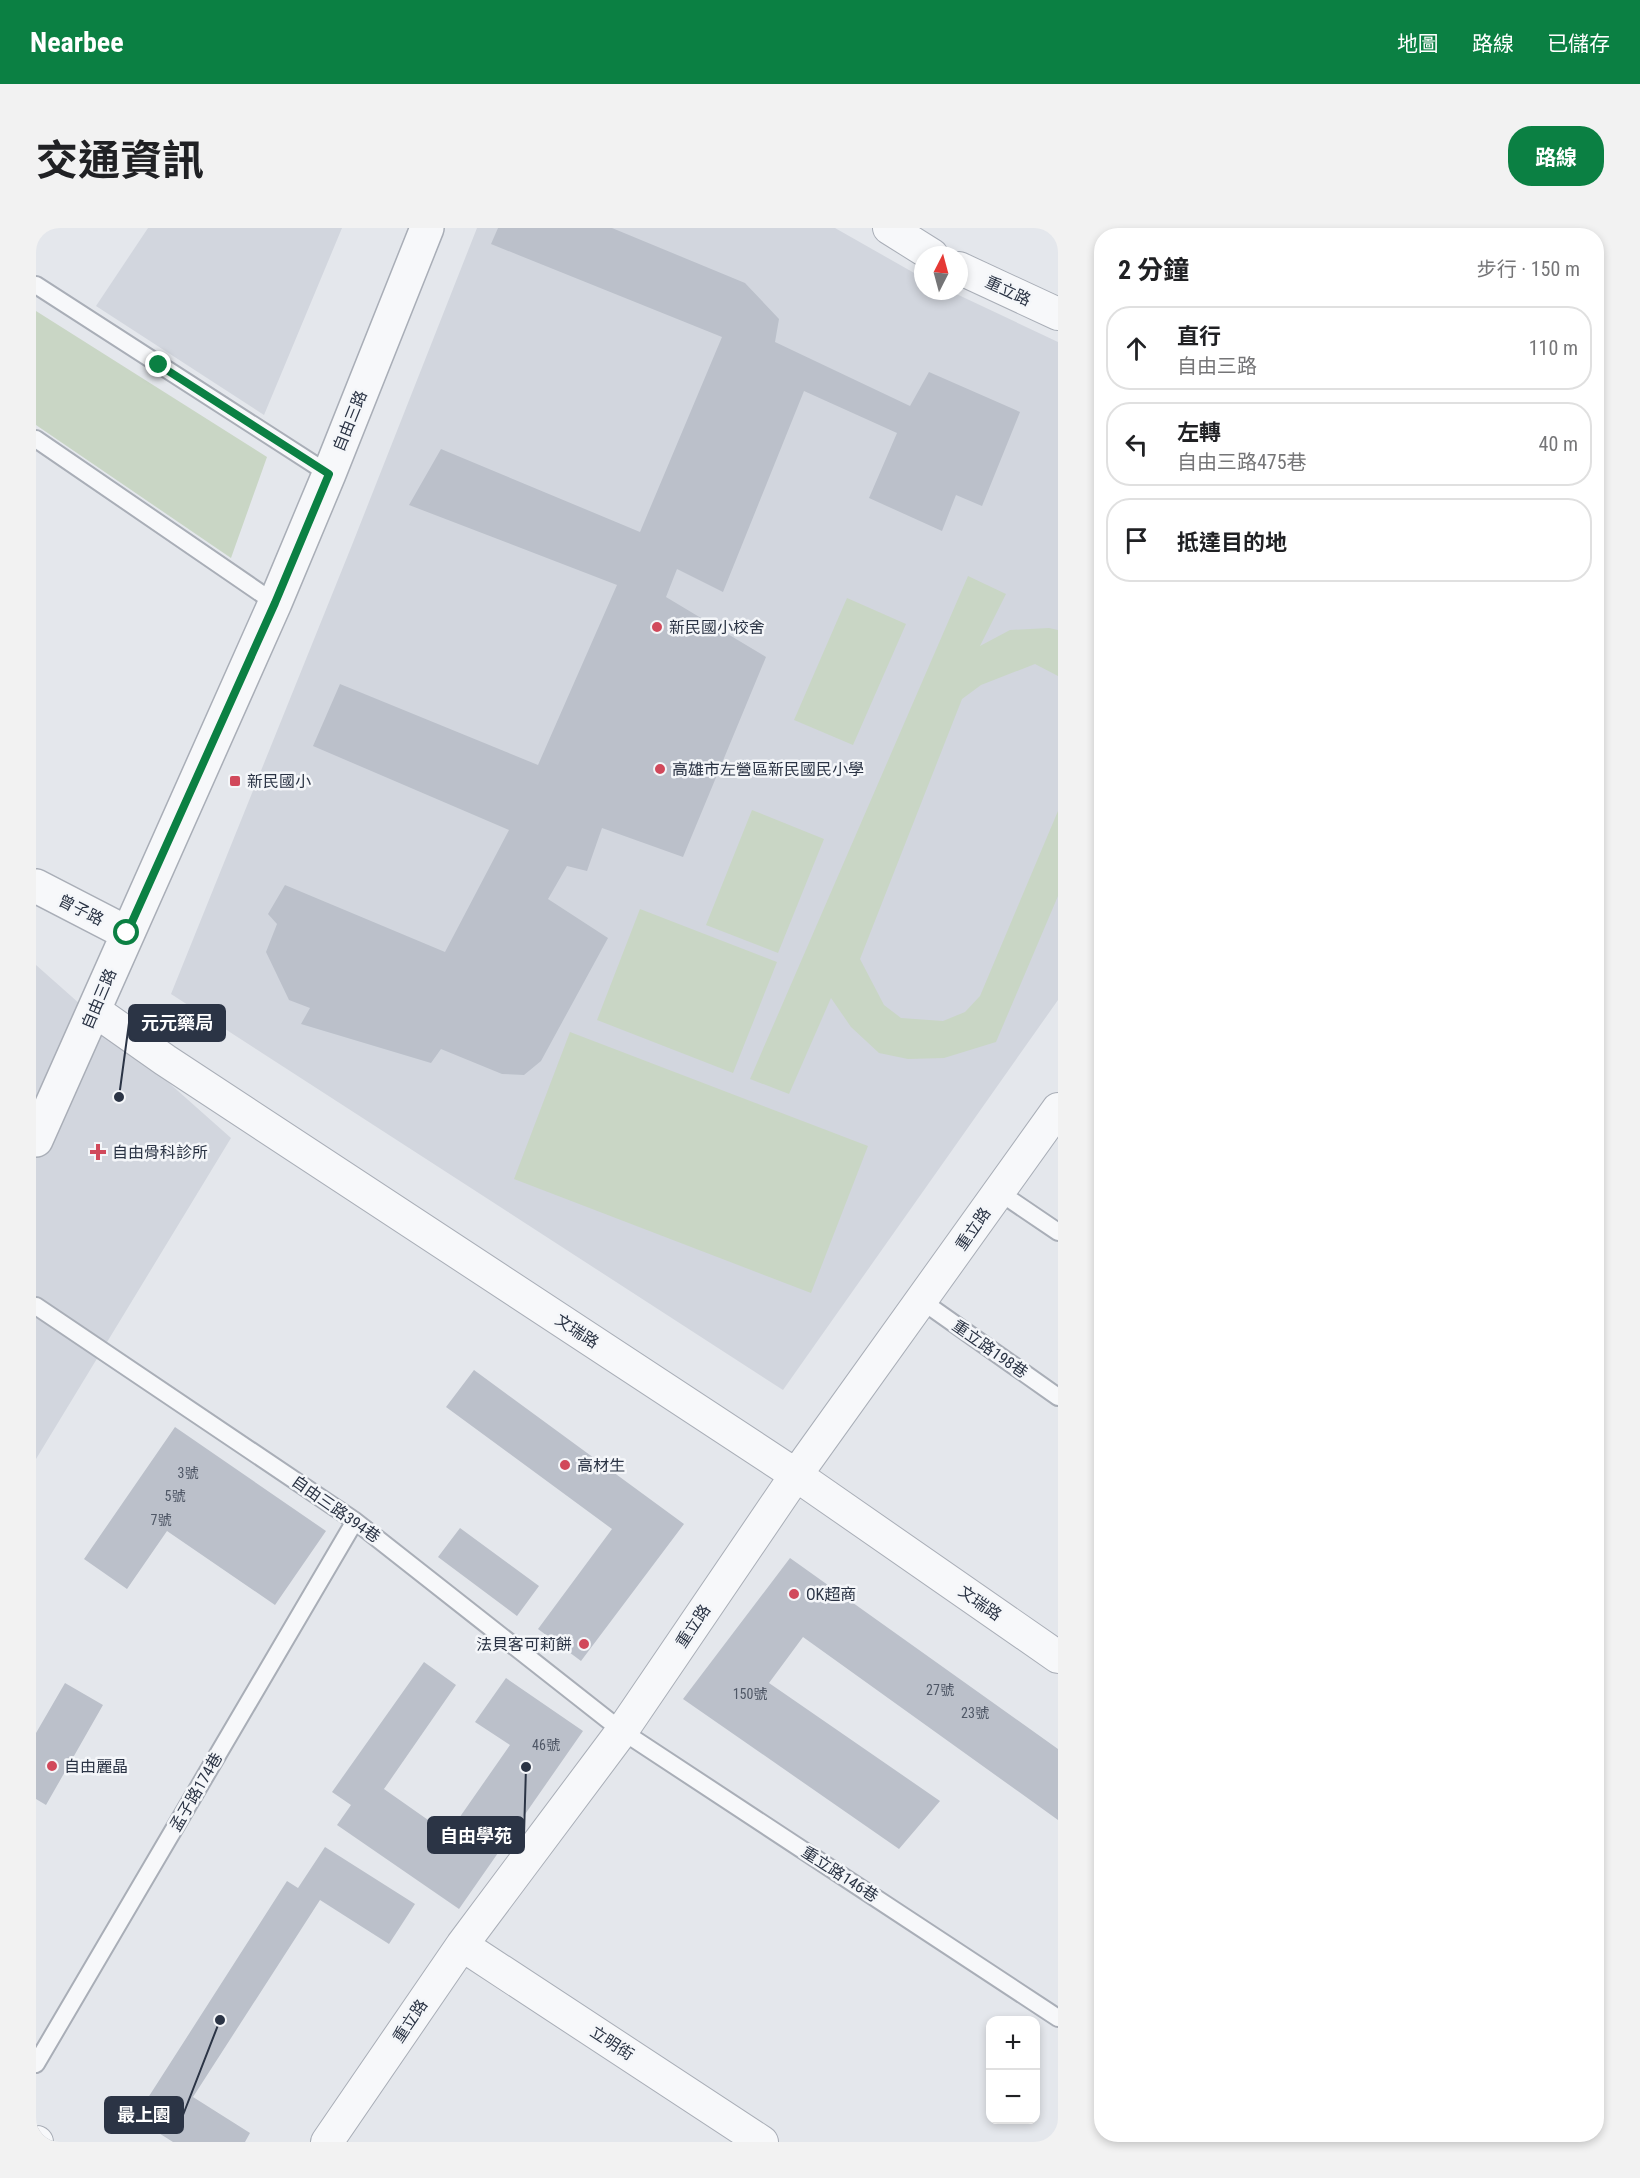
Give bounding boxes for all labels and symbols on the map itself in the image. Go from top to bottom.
north arrow [914,246,968,300]
street label: 重立路 [982,272,1034,310]
route end [145,351,171,377]
street label: 自由三路 [329,388,371,454]
place label: 新民國小校舍 [669,618,765,637]
marker: 新民國小校舍 [650,620,664,634]
place label: 高雄市左營區新民國民小學 [672,760,864,779]
marker: 高雄市左營區新民國民小學 [653,762,667,776]
place label: 新民國小 [247,772,311,791]
marker: 新民國小 [228,774,242,788]
street label: 曾子路 [55,891,107,929]
route start [113,919,139,945]
street label: 自由三路 [78,966,120,1032]
callout: 元元藥局 [129,1005,225,1041]
text: 元元藥局 [141,1012,213,1033]
marker: 自由骨科診所 [89,1143,107,1161]
place label: 自由骨科診所 [112,1143,208,1162]
street label: 重立路 [951,1204,995,1254]
street label: 文瑞路 [552,1310,602,1352]
street label: 重立路198巷 [949,1316,1031,1382]
place label: 高材生 [577,1456,625,1475]
marker: 高材生 [558,1458,572,1472]
house number: 3號 [178,1465,198,1481]
street label: 自由三路394巷 [288,1471,384,1547]
house number: 5號 [165,1488,185,1504]
house number: 7號 [151,1512,171,1528]
street label: 文瑞路 [955,1581,1005,1625]
place label: OK超商 [806,1585,856,1604]
marker: OK超商 [787,1587,801,1601]
street label: 重立路 [672,1601,714,1651]
place label: 法貝客可莉餅 [476,1635,572,1654]
marker: 法貝客可莉餅 [577,1637,591,1651]
house number: 27號 [926,1682,954,1698]
house number: 150號 [733,1686,767,1702]
house number: 23號 [961,1705,989,1721]
house number: 46號 [532,1737,560,1753]
street label: 孟子路174巷 [166,1749,226,1835]
place label: 自由麗晶 [64,1757,128,1776]
marker: 自由麗晶 [45,1759,59,1773]
callout: 自由學苑 [428,1817,524,1853]
text: 自由學苑 [440,1825,512,1846]
street label: 重立路146巷 [798,1842,882,1906]
street label: 重立路 [389,1996,431,2046]
street label: 立明街 [587,2022,637,2064]
callout: 最上園 [105,2097,183,2133]
text: 最上園 [117,2104,171,2125]

